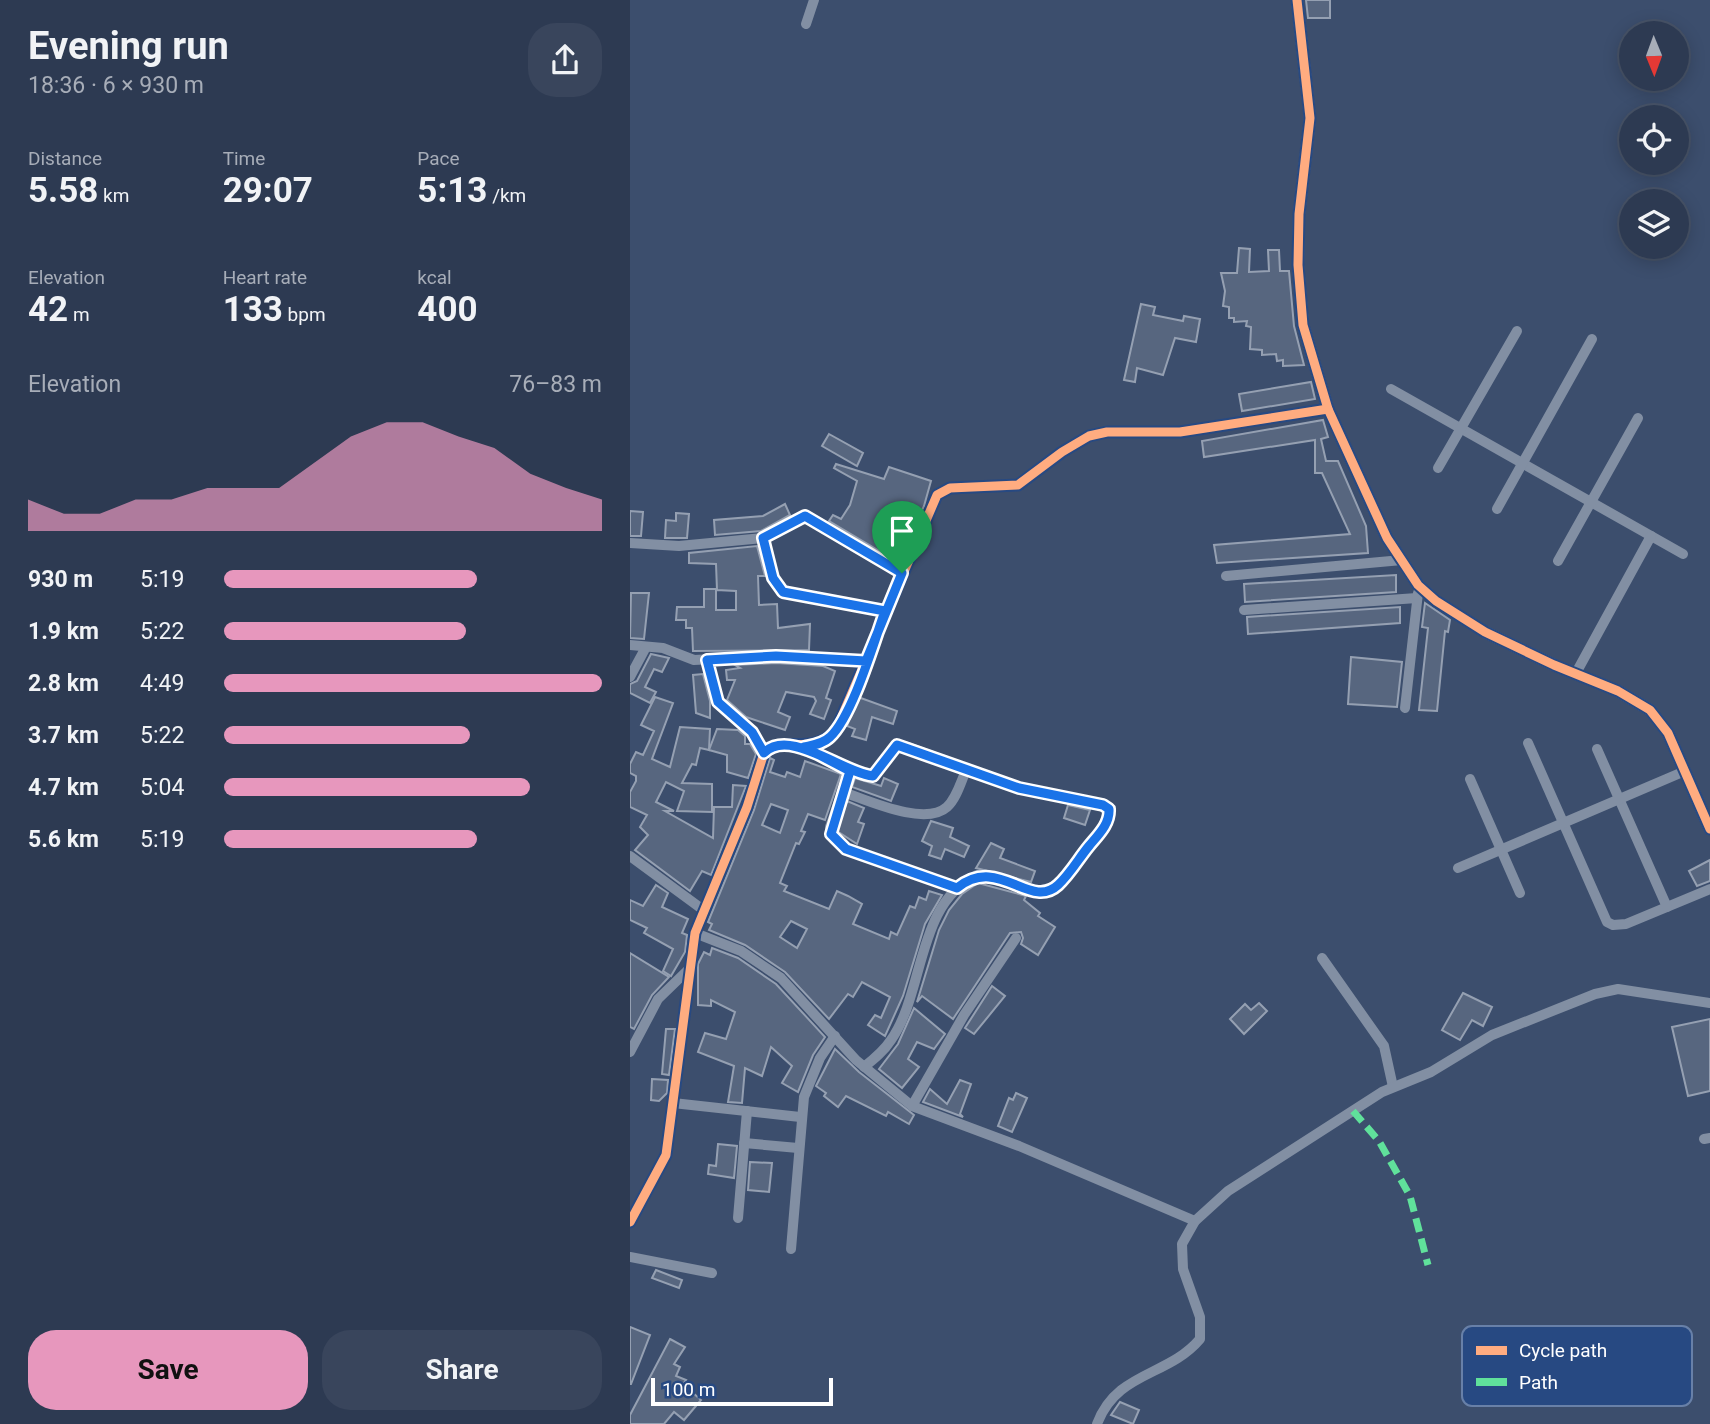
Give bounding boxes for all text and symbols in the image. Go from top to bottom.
north arrow [1619,21,1689,91]
map controls [1619,21,1689,259]
button: share [528,23,602,97]
text: Evening run [28,24,229,68]
text: 18:36 · 6 × 930 m [28,72,204,99]
button: locate [1619,105,1689,175]
text: Distance [28,147,102,170]
text: Time [223,147,265,170]
text: Pace [417,147,460,170]
text: 5.58 [28,170,98,211]
text: 29:07 [223,170,313,211]
text: 5:13 [417,170,487,211]
text: km [98,184,129,207]
text: /km [487,184,526,207]
button: layers [1619,189,1689,259]
text: Elevation [28,266,105,289]
text: Heart rate [223,266,307,289]
text: kcal [417,266,452,289]
text: 42 [28,289,68,330]
text: 133 [223,289,283,330]
text: 400 [417,289,478,330]
text: m [68,303,90,326]
text: bpm [283,303,326,326]
text: Elevation [28,371,121,398]
text: 76–83 m [509,371,602,398]
pin [872,501,932,573]
icon: arrive [883,512,921,550]
text: 930 m [28,566,93,593]
text: 5:19 [140,566,184,593]
text: 1.9 km [28,618,99,645]
text: 5:22 [140,618,184,645]
text: 2.8 km [28,670,99,697]
text: 4:49 [140,670,184,697]
text: 3.7 km [28,722,99,749]
text: 5:22 [140,722,184,749]
text: 4.7 km [28,774,99,801]
text: 5:04 [140,774,184,801]
text: 5.6 km [28,826,99,853]
text: 5:19 [140,826,184,853]
legend [1462,1326,1692,1406]
button: Save [28,1330,308,1410]
button: Share [322,1330,602,1410]
text: Cycle path [1519,1339,1607,1362]
text: Path [1519,1371,1558,1394]
scale bar [651,1375,833,1407]
text: 100 m [662,1378,715,1401]

